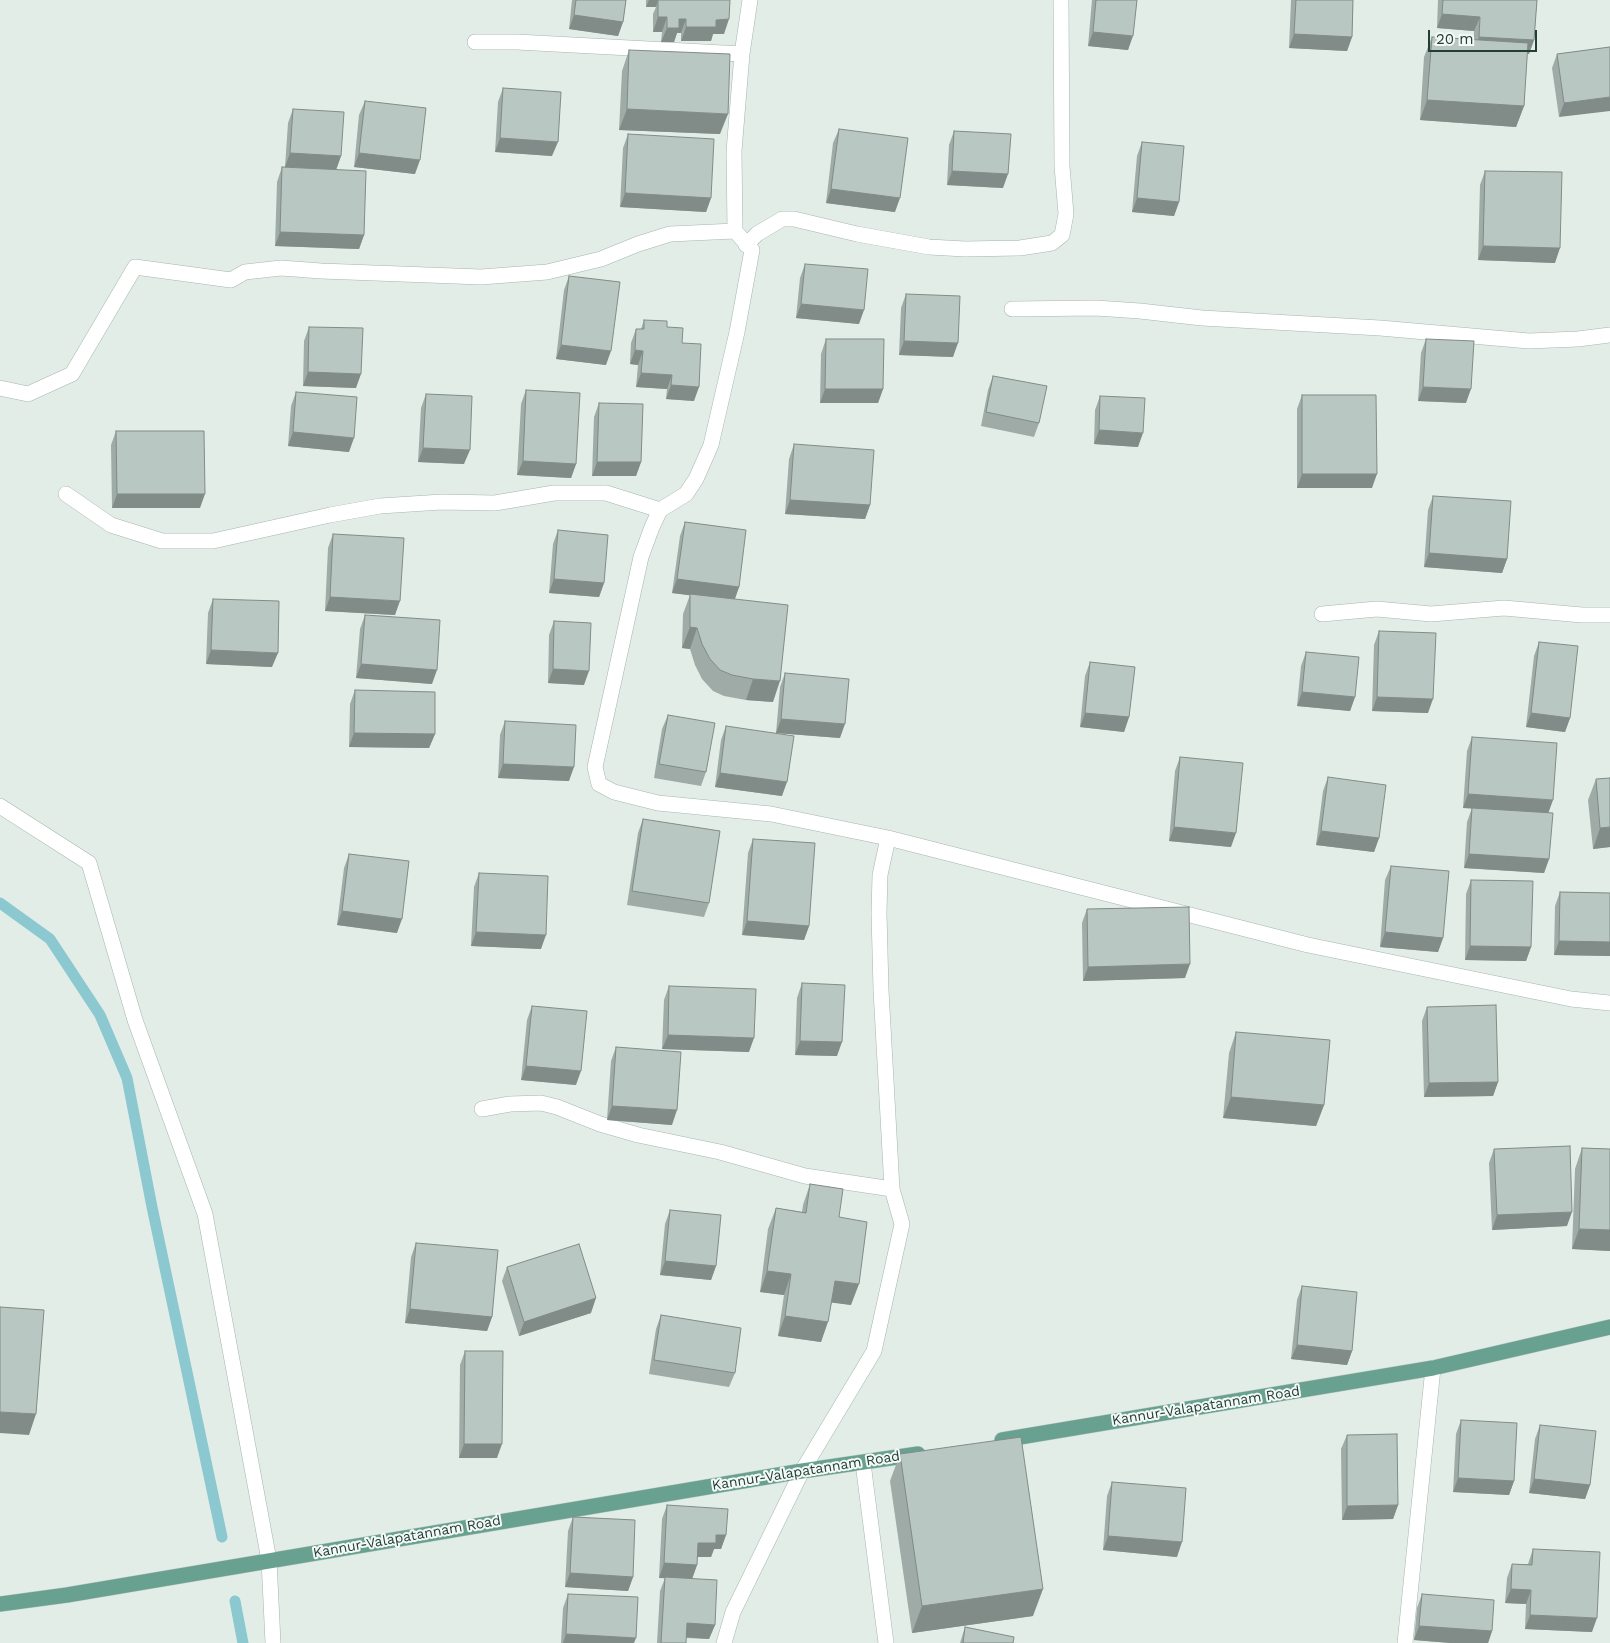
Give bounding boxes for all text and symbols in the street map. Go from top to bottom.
scale bar [1430,20,1539,52]
text: 20 m [1436,30,1474,48]
street label: Kannur-Valapatannam Road [1111,1383,1301,1429]
street label: Kannur-Valapatannam Road [711,1448,901,1494]
street label: Kannur-Valapatannam Road [312,1512,502,1562]

